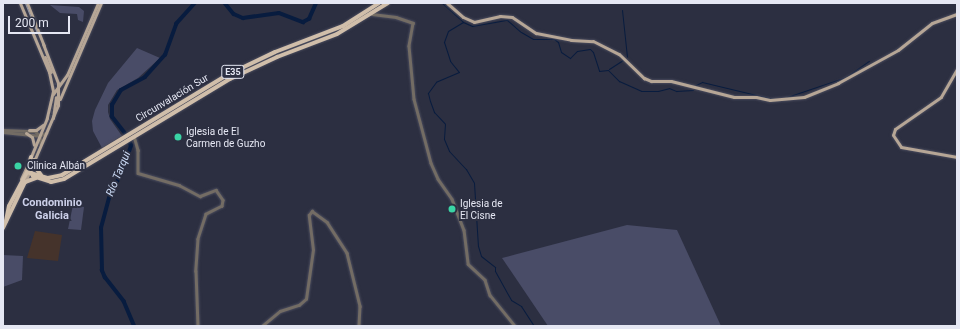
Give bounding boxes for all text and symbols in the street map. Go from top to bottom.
scale bar [10,8,72,34]
text: 200 m [15,16,49,30]
road number: E35 [221,65,245,79]
street label: Circunvalación Sur [133,72,211,124]
place label: Iglesia de El Carmen de Guzho [186,125,265,148]
marker: Iglesia de El Carmen de Guzho [173,132,183,142]
water label: Río Tarqui [104,149,134,199]
marker: Clinica Albán [12,160,24,172]
place label: Clinica Albán [27,160,85,172]
district label: Condominio Galicia [22,197,82,223]
place label: Iglesia de El Cisne [460,197,503,220]
marker: Iglesia de El Cisne [447,204,457,214]

